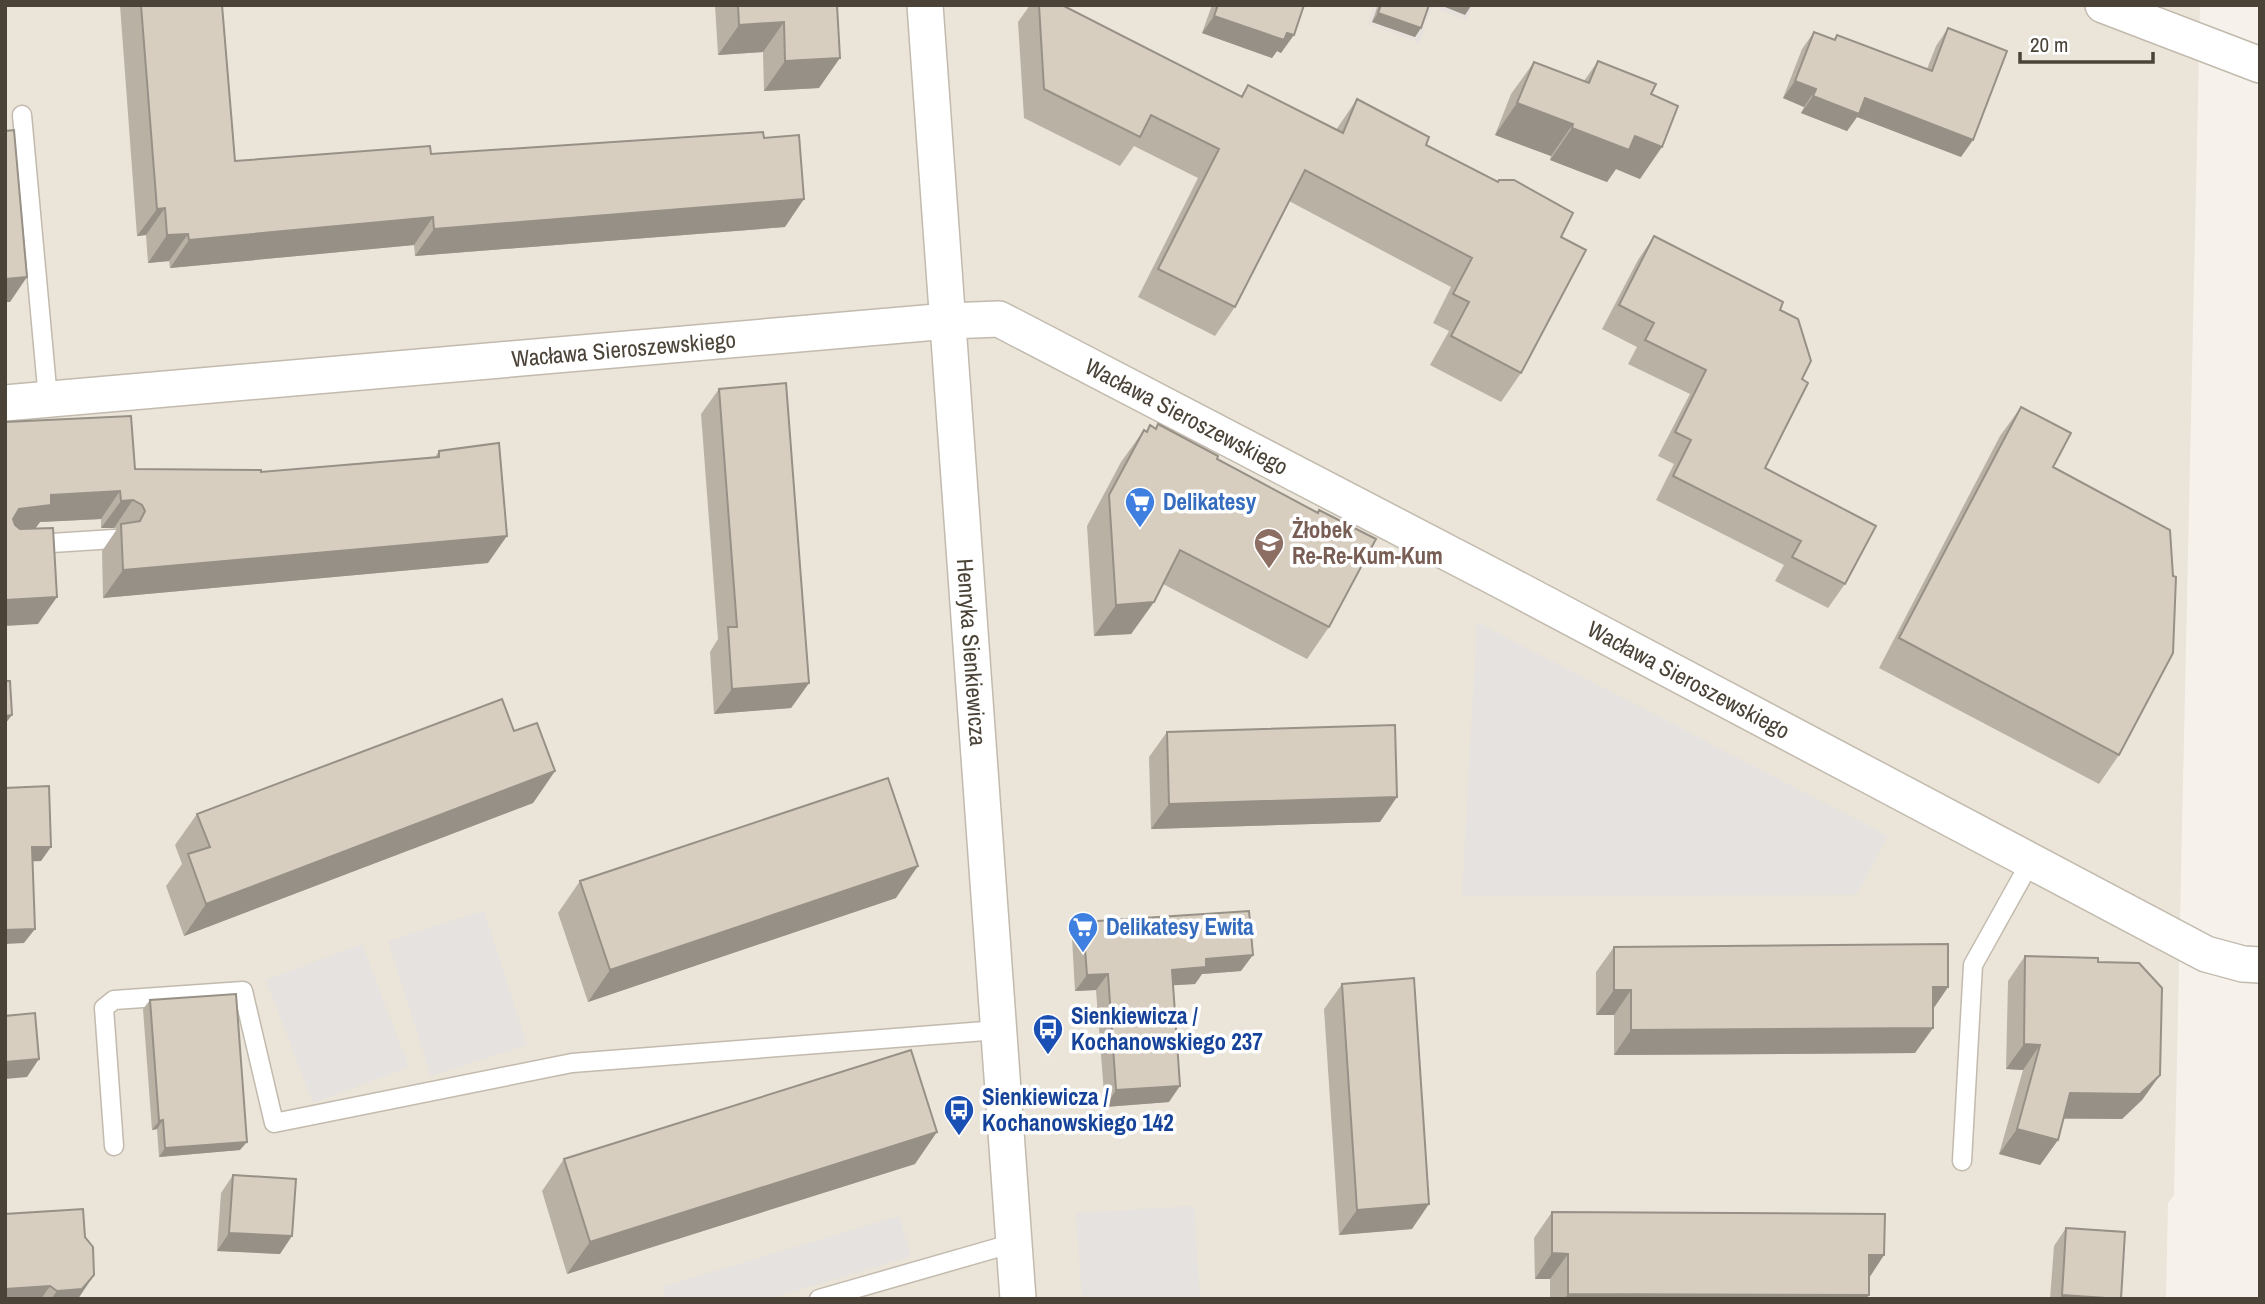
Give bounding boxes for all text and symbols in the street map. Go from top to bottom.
scale bar [2020,21,2153,65]
text: 20 m [2030,30,2068,59]
street label: Wacława Sieroszewskiego [510,324,737,374]
street label: Wacława Sieroszewskiego [1080,351,1294,482]
supermarket icon: Delikatesy [1123,485,1157,529]
place label: Delikatesy [1163,486,1257,517]
place label: Żłobek Re-Re-Kum-Kum [1292,514,1443,571]
school or university icon: Żłobek Re-Re-Kum-Kum [1252,526,1286,570]
street label: Henryka Sienkiewicza [950,558,994,748]
street label: Wacława Sieroszewskiego [1582,613,1796,746]
supermarket icon: Delikatesy Ewita [1066,910,1100,954]
place label: Delikatesy Ewita [1106,911,1254,942]
place label: Sienkiewicza / Kochanowskiego 237 [1071,1000,1263,1057]
bus stop icon: Sienkiewicza / Kochanowskiego 237 [1031,1012,1065,1056]
place label: Sienkiewicza / Kochanowskiego 142 [982,1081,1174,1138]
bus stop icon: Sienkiewicza / Kochanowskiego 142 [942,1093,976,1137]

